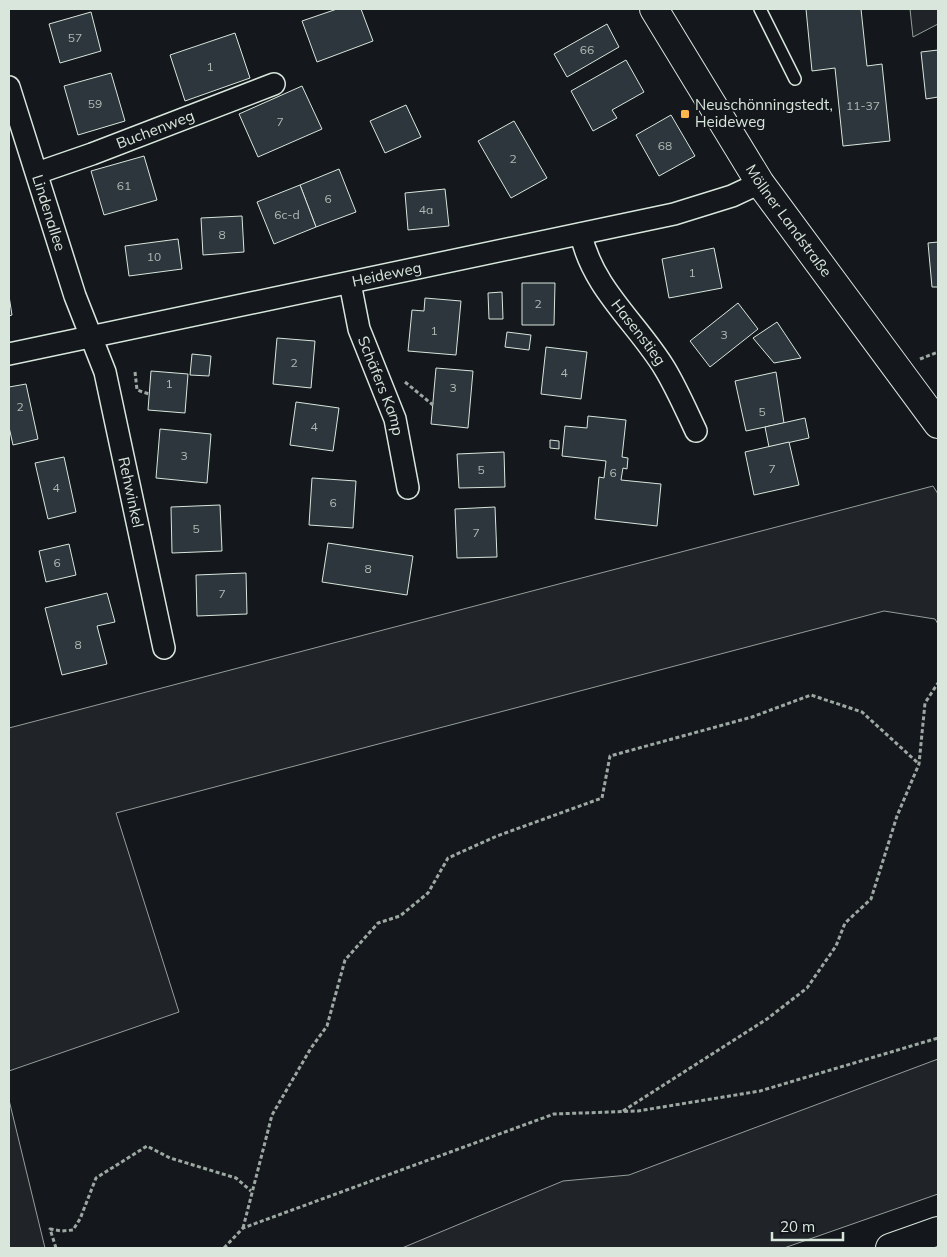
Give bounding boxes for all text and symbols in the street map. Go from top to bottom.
house number: 57 [68,30,82,45]
house number: 66 [580,42,594,57]
house number: 1 [206,59,214,74]
place label: Neuschönningstedt, Heideweg [695,95,833,131]
house number: 59 [88,96,102,111]
house number: 11-37 [846,98,880,113]
street label: Buchenweg [113,106,197,153]
marker: Neuschönningstedt, Heideweg [679,108,691,120]
house number: 7 [276,114,284,129]
house number: 68 [658,138,672,153]
house number: 2 [509,151,517,166]
street label: Möllner Landstraße [742,161,836,281]
street label: Lindenallee [28,172,70,253]
house number: 61 [117,178,131,193]
house number: 6 [324,191,332,206]
house number: 4a [419,202,433,217]
house number: 6c-d [274,207,300,222]
house number: 8 [218,227,226,242]
house number: 10 [147,249,161,264]
street label: Heideweg [350,257,423,291]
house number: 1 [688,265,696,280]
street label: Hasenstieg [607,295,670,369]
house number: 2 [534,296,542,311]
house number: 1 [430,323,438,338]
house number: 3 [720,327,728,342]
street label: Schäfers Kamp [354,333,408,437]
house number: 2 [290,355,298,370]
house number: 4 [560,365,568,380]
house number: 1 [165,376,173,391]
house number: 3 [449,380,457,395]
house number: 2 [16,399,24,414]
house number: 5 [758,404,766,419]
house number: 4 [310,419,318,434]
house number: 3 [180,448,188,463]
street label: Rehwinkel [114,455,148,529]
house number: 7 [768,461,776,476]
house number: 5 [477,462,485,477]
house number: 6 [609,465,617,480]
house number: 4 [52,480,60,495]
house number: 6 [329,495,337,510]
house number: 5 [192,521,200,536]
house number: 7 [472,525,480,540]
house number: 6 [53,555,61,570]
house number: 8 [364,561,372,576]
house number: 7 [218,586,226,601]
house number: 8 [74,637,82,652]
scale bar [772,1210,843,1242]
text: 20 m [780,1217,815,1236]

